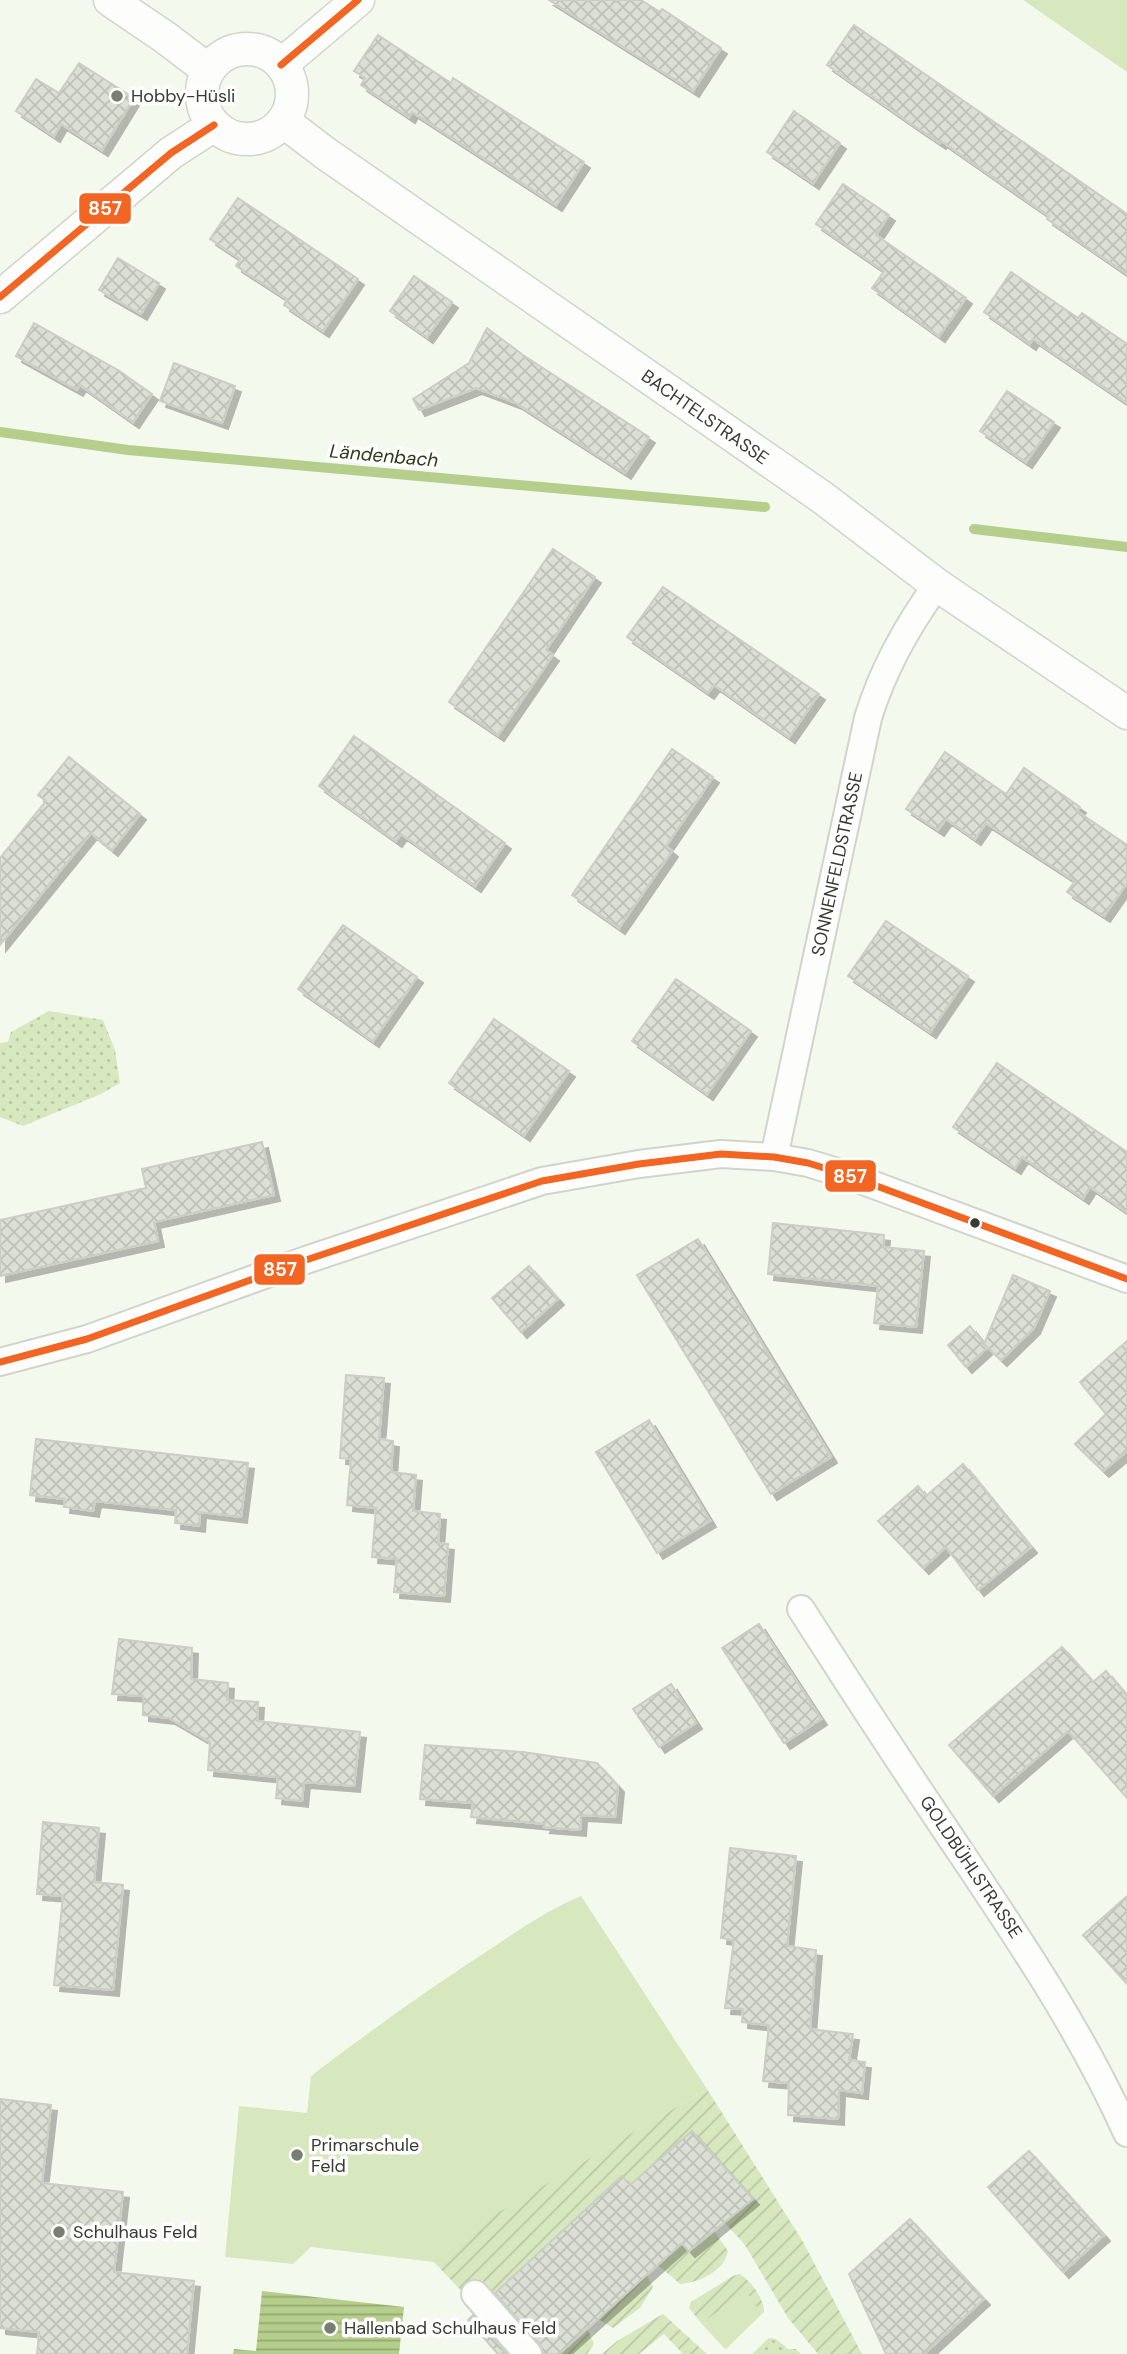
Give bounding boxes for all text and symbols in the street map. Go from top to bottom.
place label: Hobby-Hüsli [131,84,235,108]
marker: Hobby-Hüsli [109,88,125,104]
line badge: 857 [78,192,132,225]
text: 857 [88,196,122,221]
street label: BACHTELSTRASSE [637,364,773,470]
water label: Ländenbach [329,438,439,473]
street label: SONNENFELDSTRASSE [806,770,868,958]
line badge: 857 [824,1159,877,1193]
text: 857 [833,1164,867,1189]
unlabelled marker [968,1216,982,1230]
line badge: 857 [253,1253,306,1286]
text: 857 [263,1257,297,1282]
street label: GOLDBÜHLSTRASSE [914,1791,1028,1943]
place label: Primarschule Feld [311,2133,419,2178]
marker: Primarschule Feld [289,2147,305,2163]
place label: Schulhaus Feld [73,2220,197,2244]
marker: Schulhaus Feld [51,2224,67,2240]
place label: Hallenbad Schulhaus Feld [344,2316,556,2340]
marker: Hallenbad Schulhaus Feld [322,2320,338,2336]

